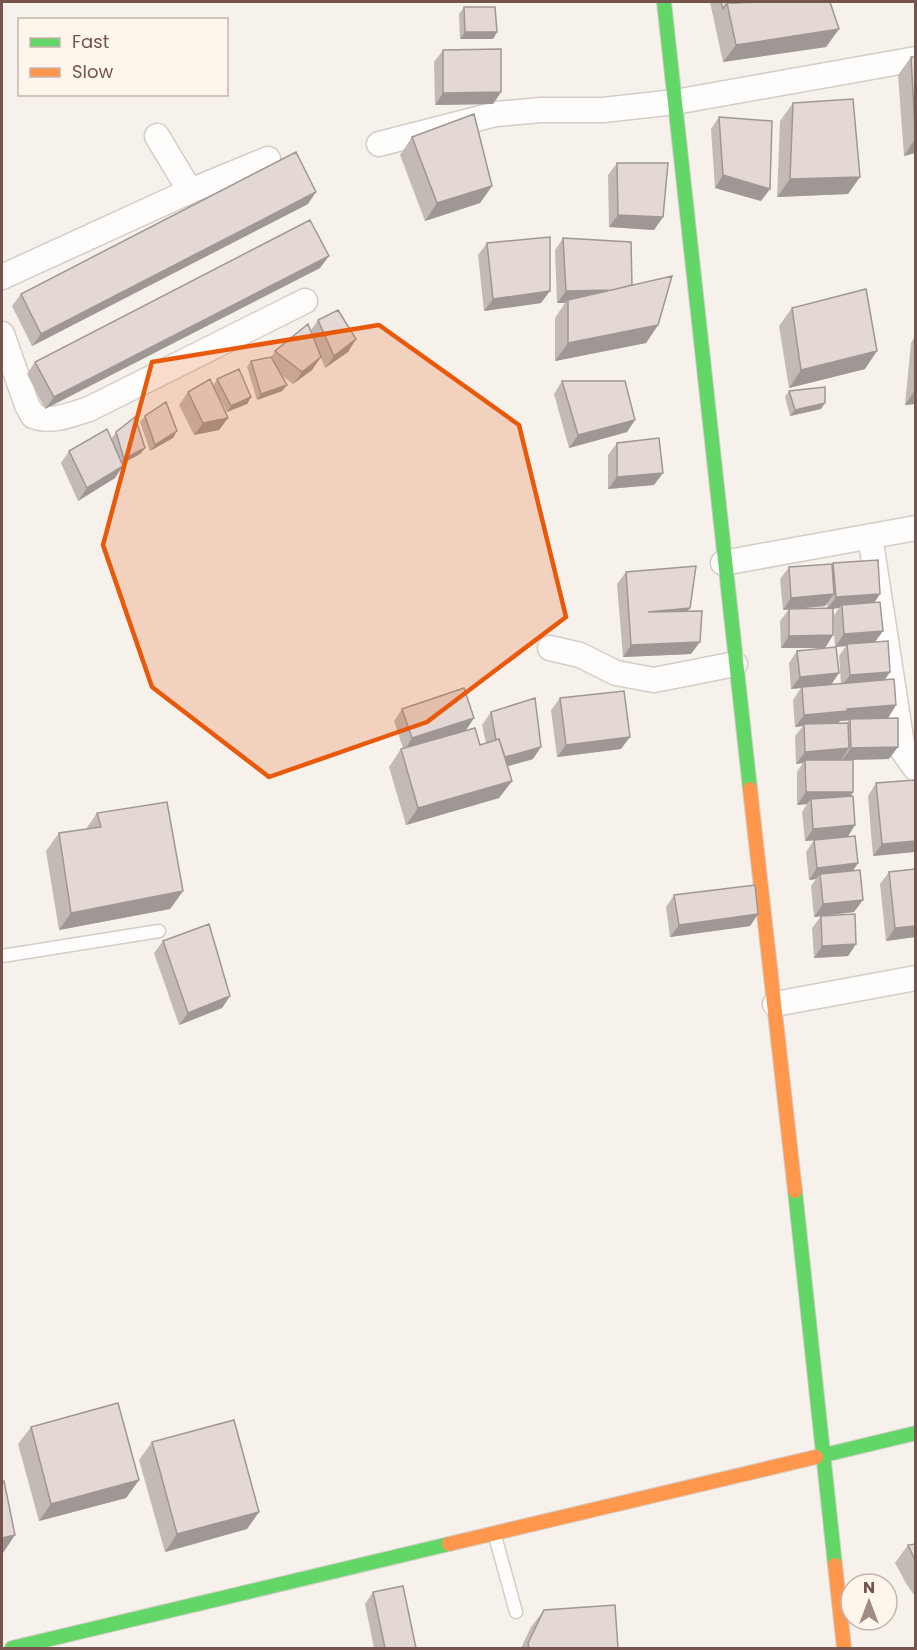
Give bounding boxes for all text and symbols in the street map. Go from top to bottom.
legend [18,18,228,96]
text: Fast [72,29,109,54]
text: Slow [72,59,114,84]
north arrow [839,1572,899,1632]
text: N [863,1576,875,1599]

